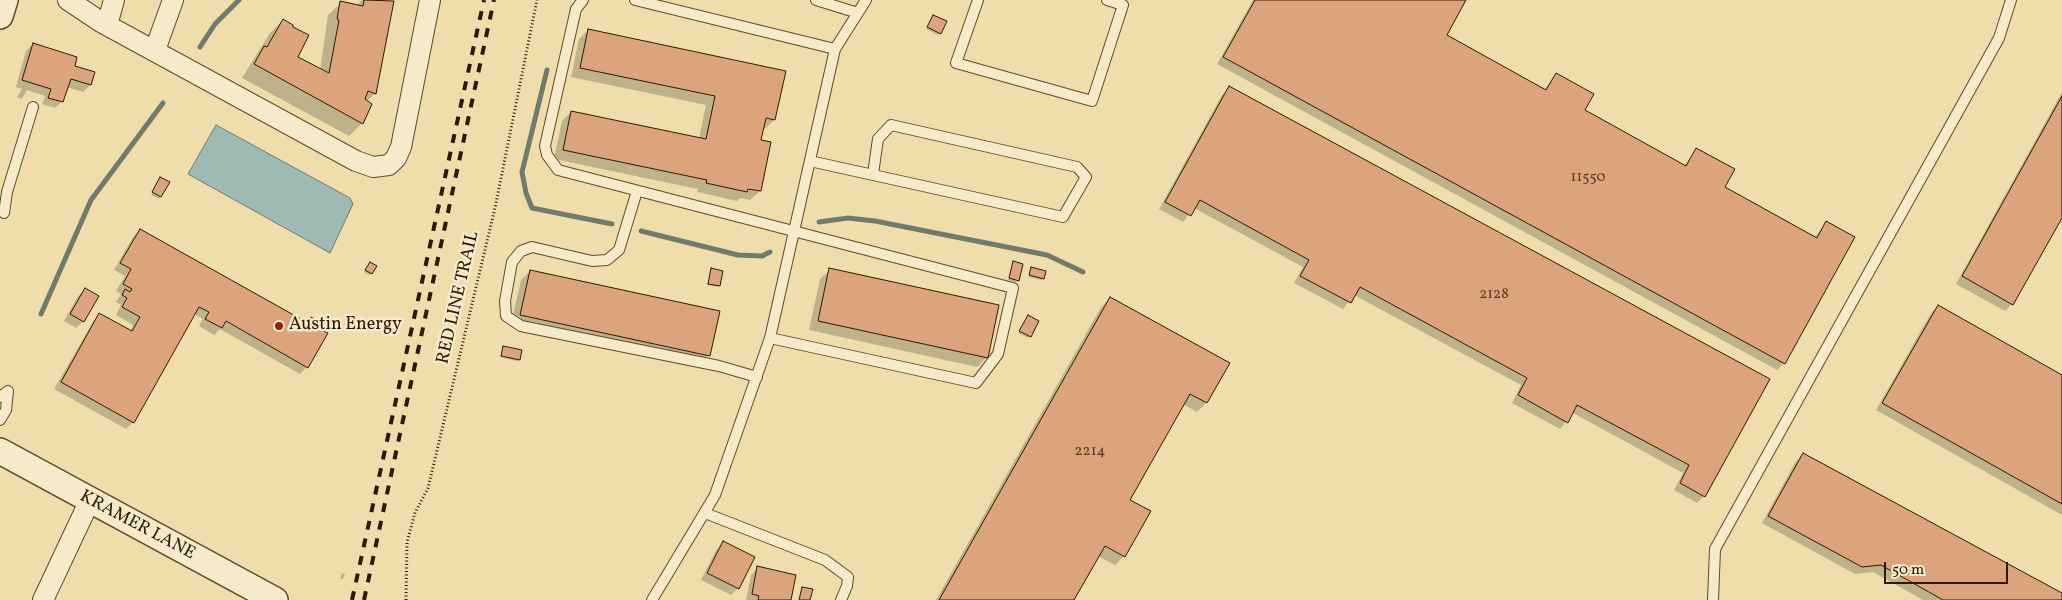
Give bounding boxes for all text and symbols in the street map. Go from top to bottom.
house number: 11550 [1571,169,1605,187]
street label: RED LINE TRAIL [433,230,485,366]
house number: 2128 [1479,286,1509,304]
place label: Austin Energy [289,315,402,337]
marker: Austin Energy [273,320,285,332]
house number: 2214 [1075,443,1105,461]
street label: KRAMER LANE [76,487,198,565]
scale bar [1887,552,2011,584]
text: 50 m [1892,560,1924,581]

